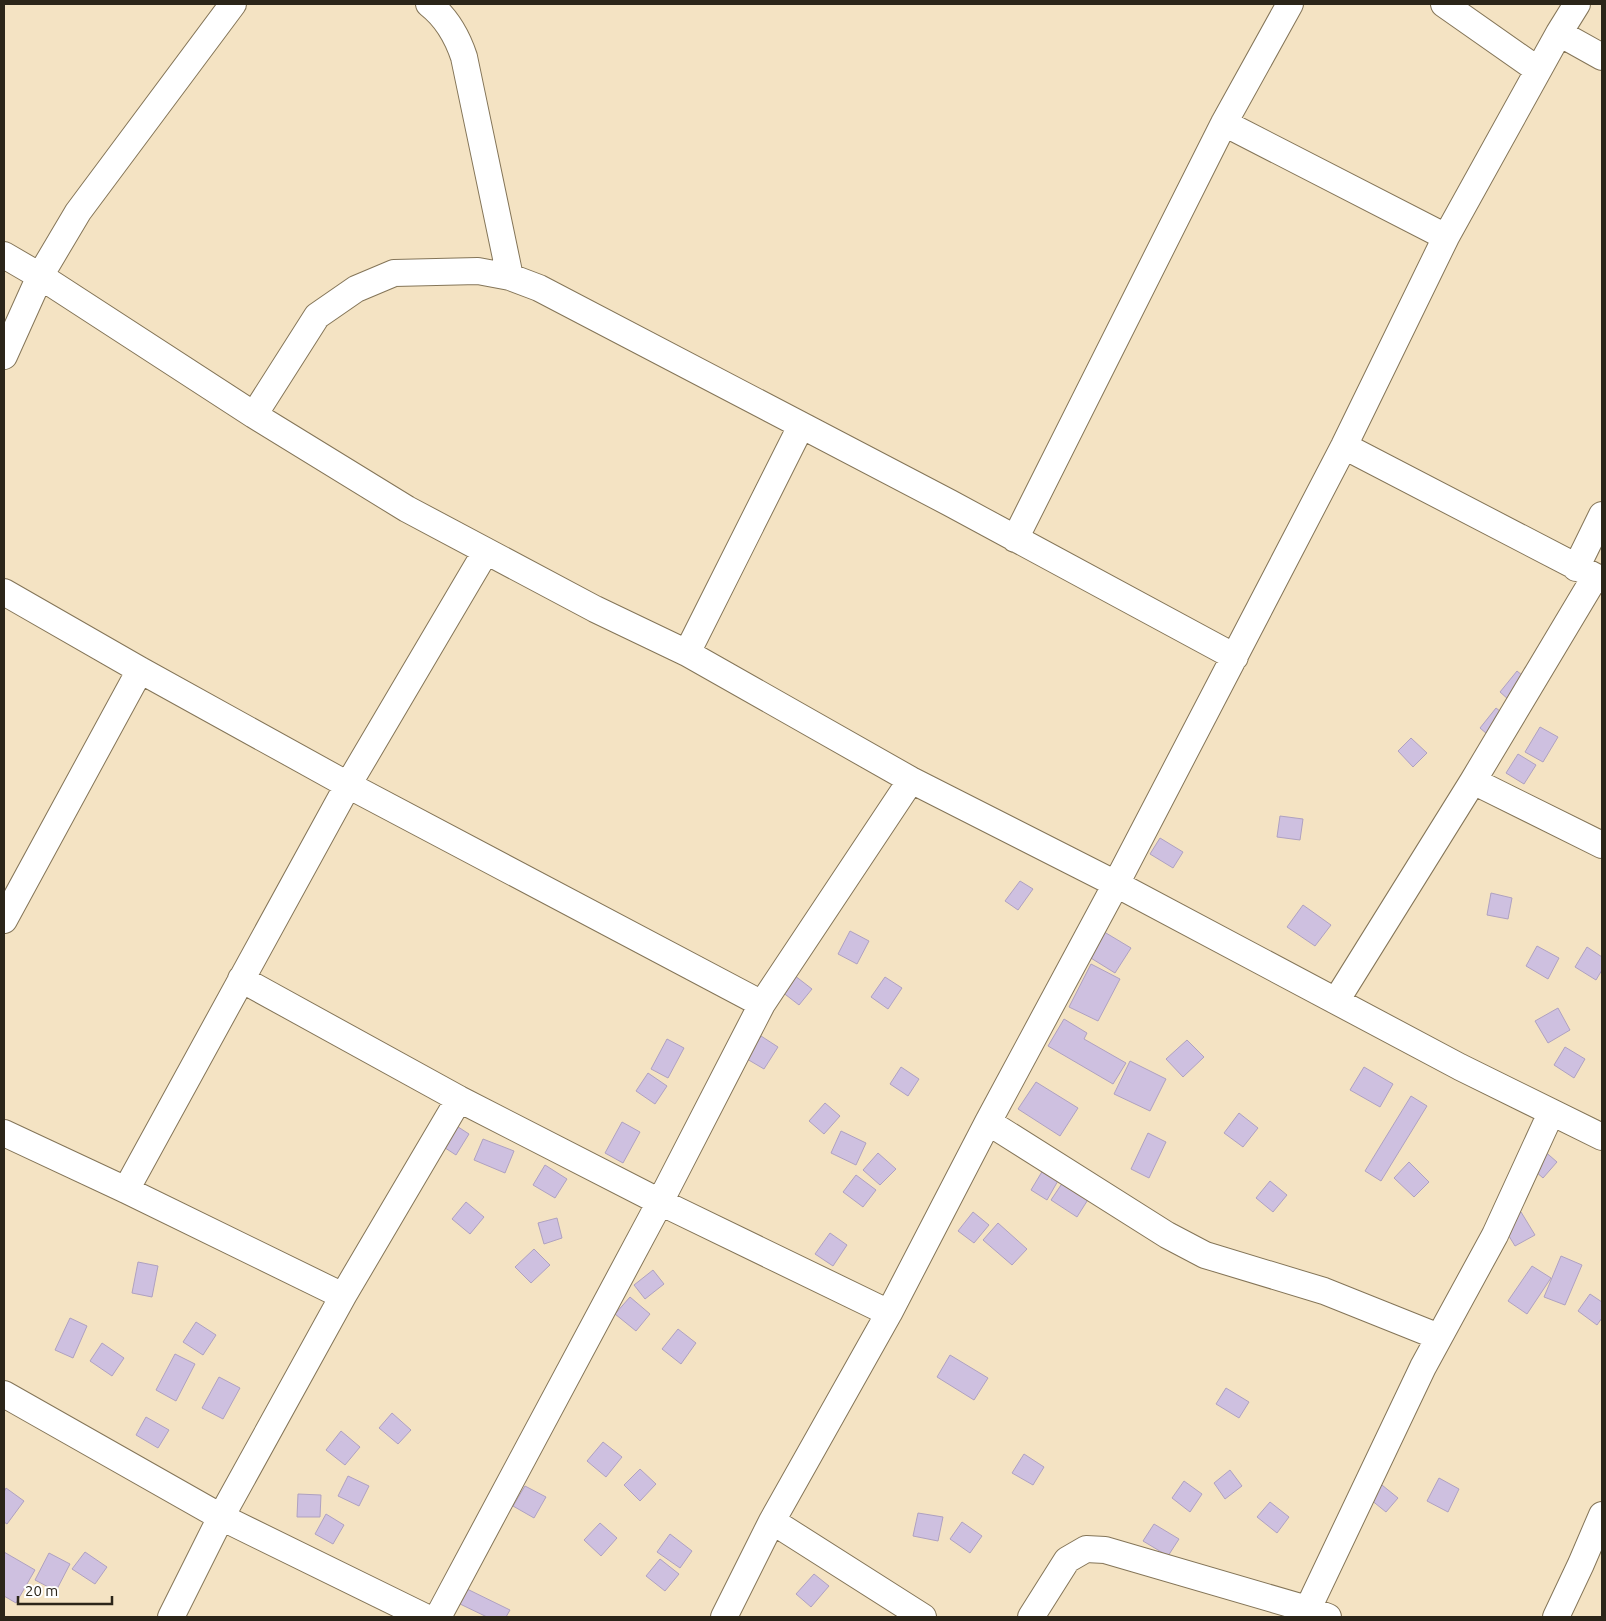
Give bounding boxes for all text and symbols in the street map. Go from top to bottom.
scale bar [18,1574,111,1606]
text: 20 m [25,1582,58,1599]

